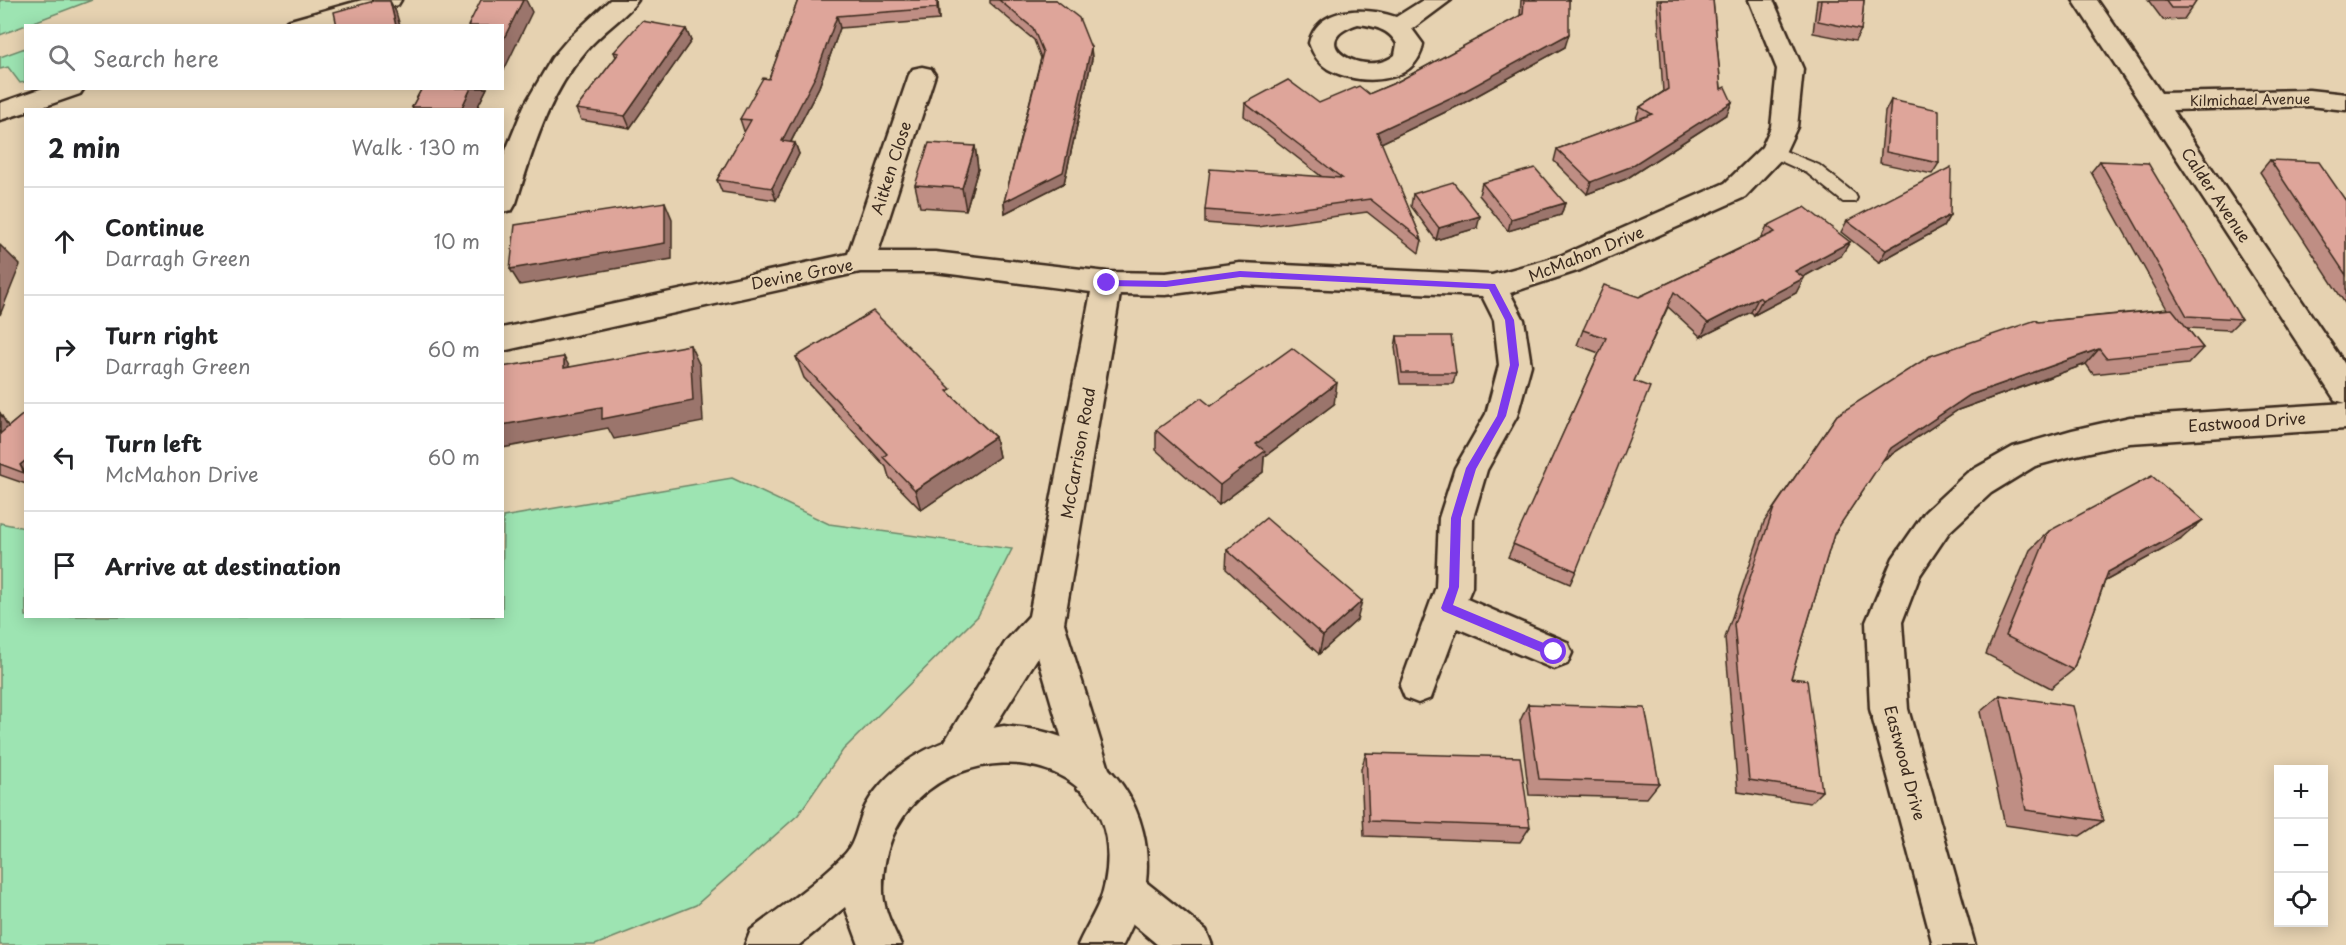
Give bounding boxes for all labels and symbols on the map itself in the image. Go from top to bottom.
street label: Kilmichael Avenue [2190,88,2310,111]
street label: Aitken Close [864,118,916,218]
street label: Calder Avenue [2176,142,2258,247]
street label: McMahon Drive [1524,219,1647,287]
street label: Devine Grove [749,251,855,295]
route end [1093,269,1119,295]
street label: McCarrison Road [1054,385,1100,520]
street label: Eastwood Drive [2187,405,2307,437]
route start [1540,638,1566,664]
street label: Eastwood Drive [1879,703,1933,823]

